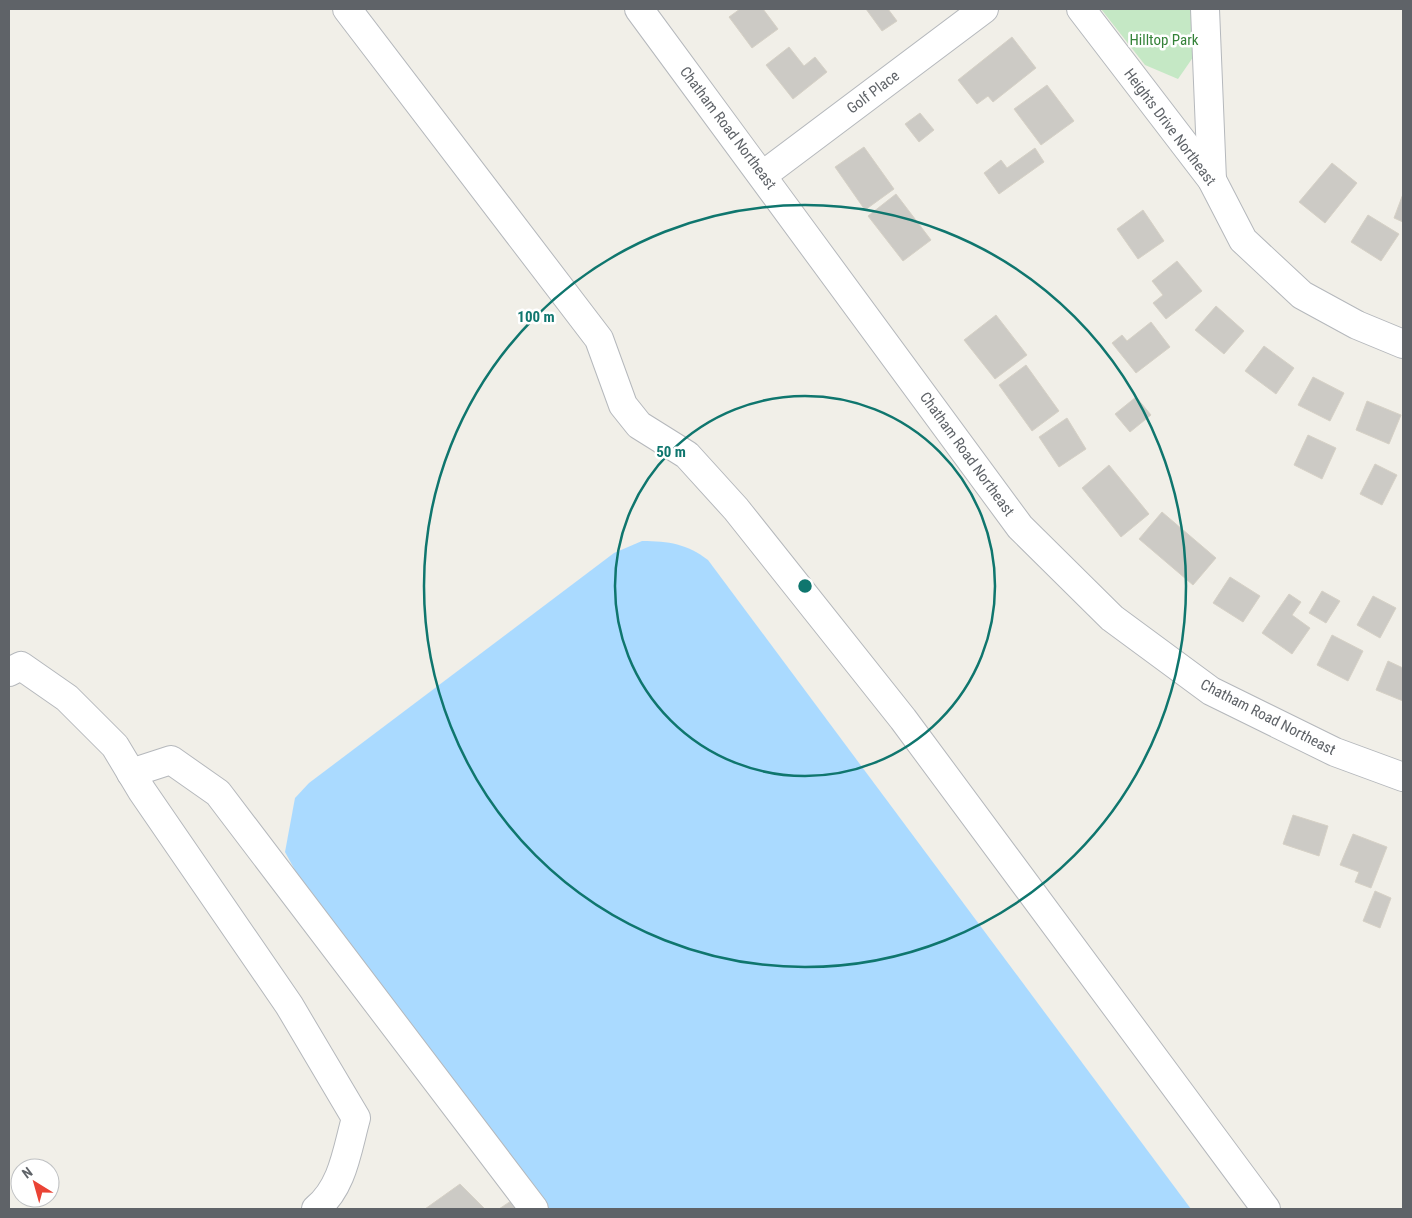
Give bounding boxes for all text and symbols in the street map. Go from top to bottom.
park label: Hilltop Park [1129,31,1199,49]
street label: Chatham Road Northeast [676,63,780,193]
street label: Heights Drive Northeast [1120,65,1220,189]
street label: Golf Place [843,66,903,118]
text: 100 m [517,308,555,326]
street label: Chatham Road Northeast [916,388,1018,520]
text: 50 m [656,443,686,461]
centre of rings [796,577,814,595]
street label: Chatham Road Northeast [1198,675,1338,759]
north arrow [10,1158,60,1208]
text: N [19,1164,35,1182]

